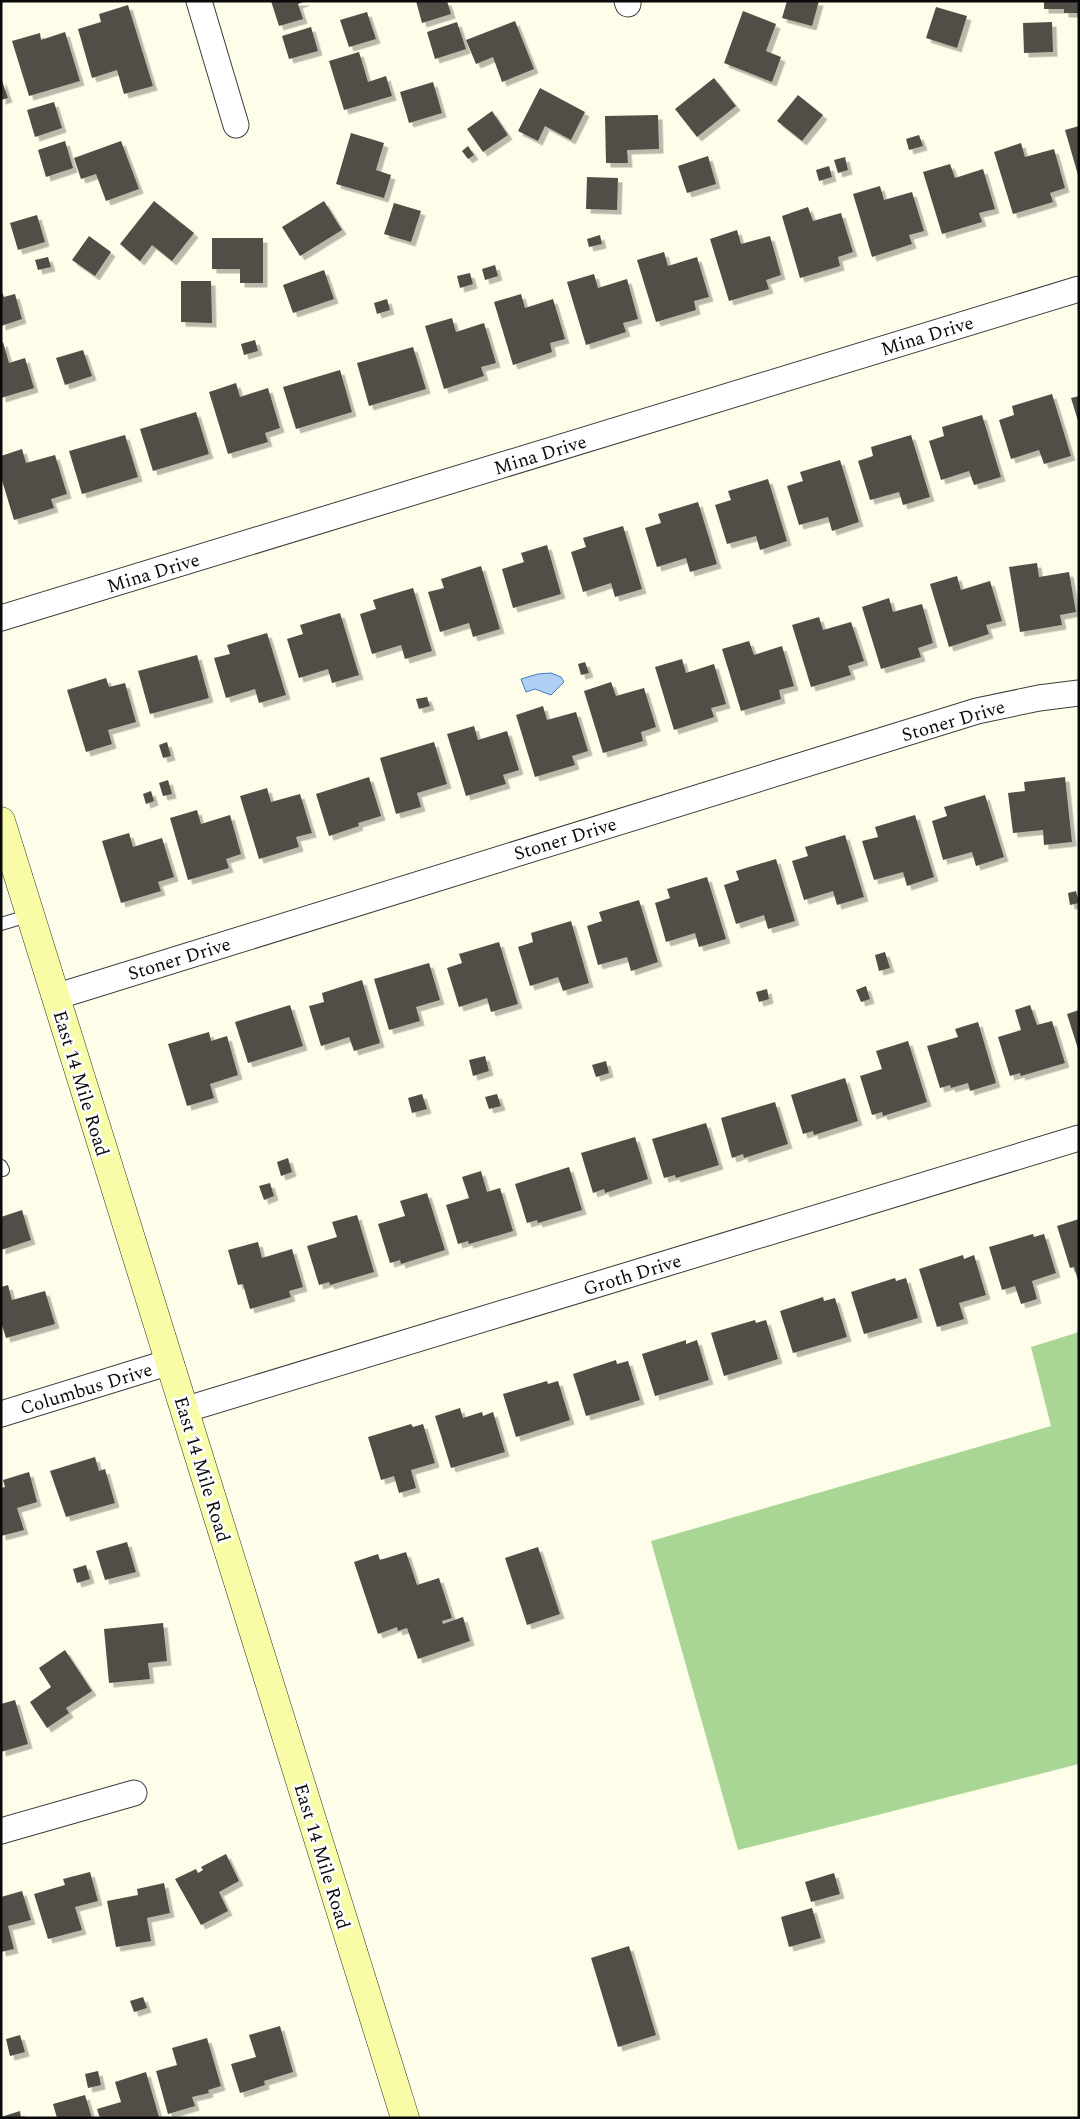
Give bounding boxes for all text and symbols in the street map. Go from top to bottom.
street label: Mina Drive [877,309,977,364]
street label: Mina Drive [490,428,590,483]
street label: Mina Drive [103,546,203,601]
street label: Stoner Drive [898,693,1009,750]
street label: Stoner Drive [510,810,621,869]
street label: Stoner Drive [124,930,235,989]
street label: East 14 Mile Road [45,1007,117,1160]
street label: Groth Drive [580,1247,685,1304]
street label: Columbus Drive [17,1356,156,1423]
street label: East 14 Mile Road [166,1393,238,1546]
street label: East 14 Mile Road [286,1780,358,1933]

